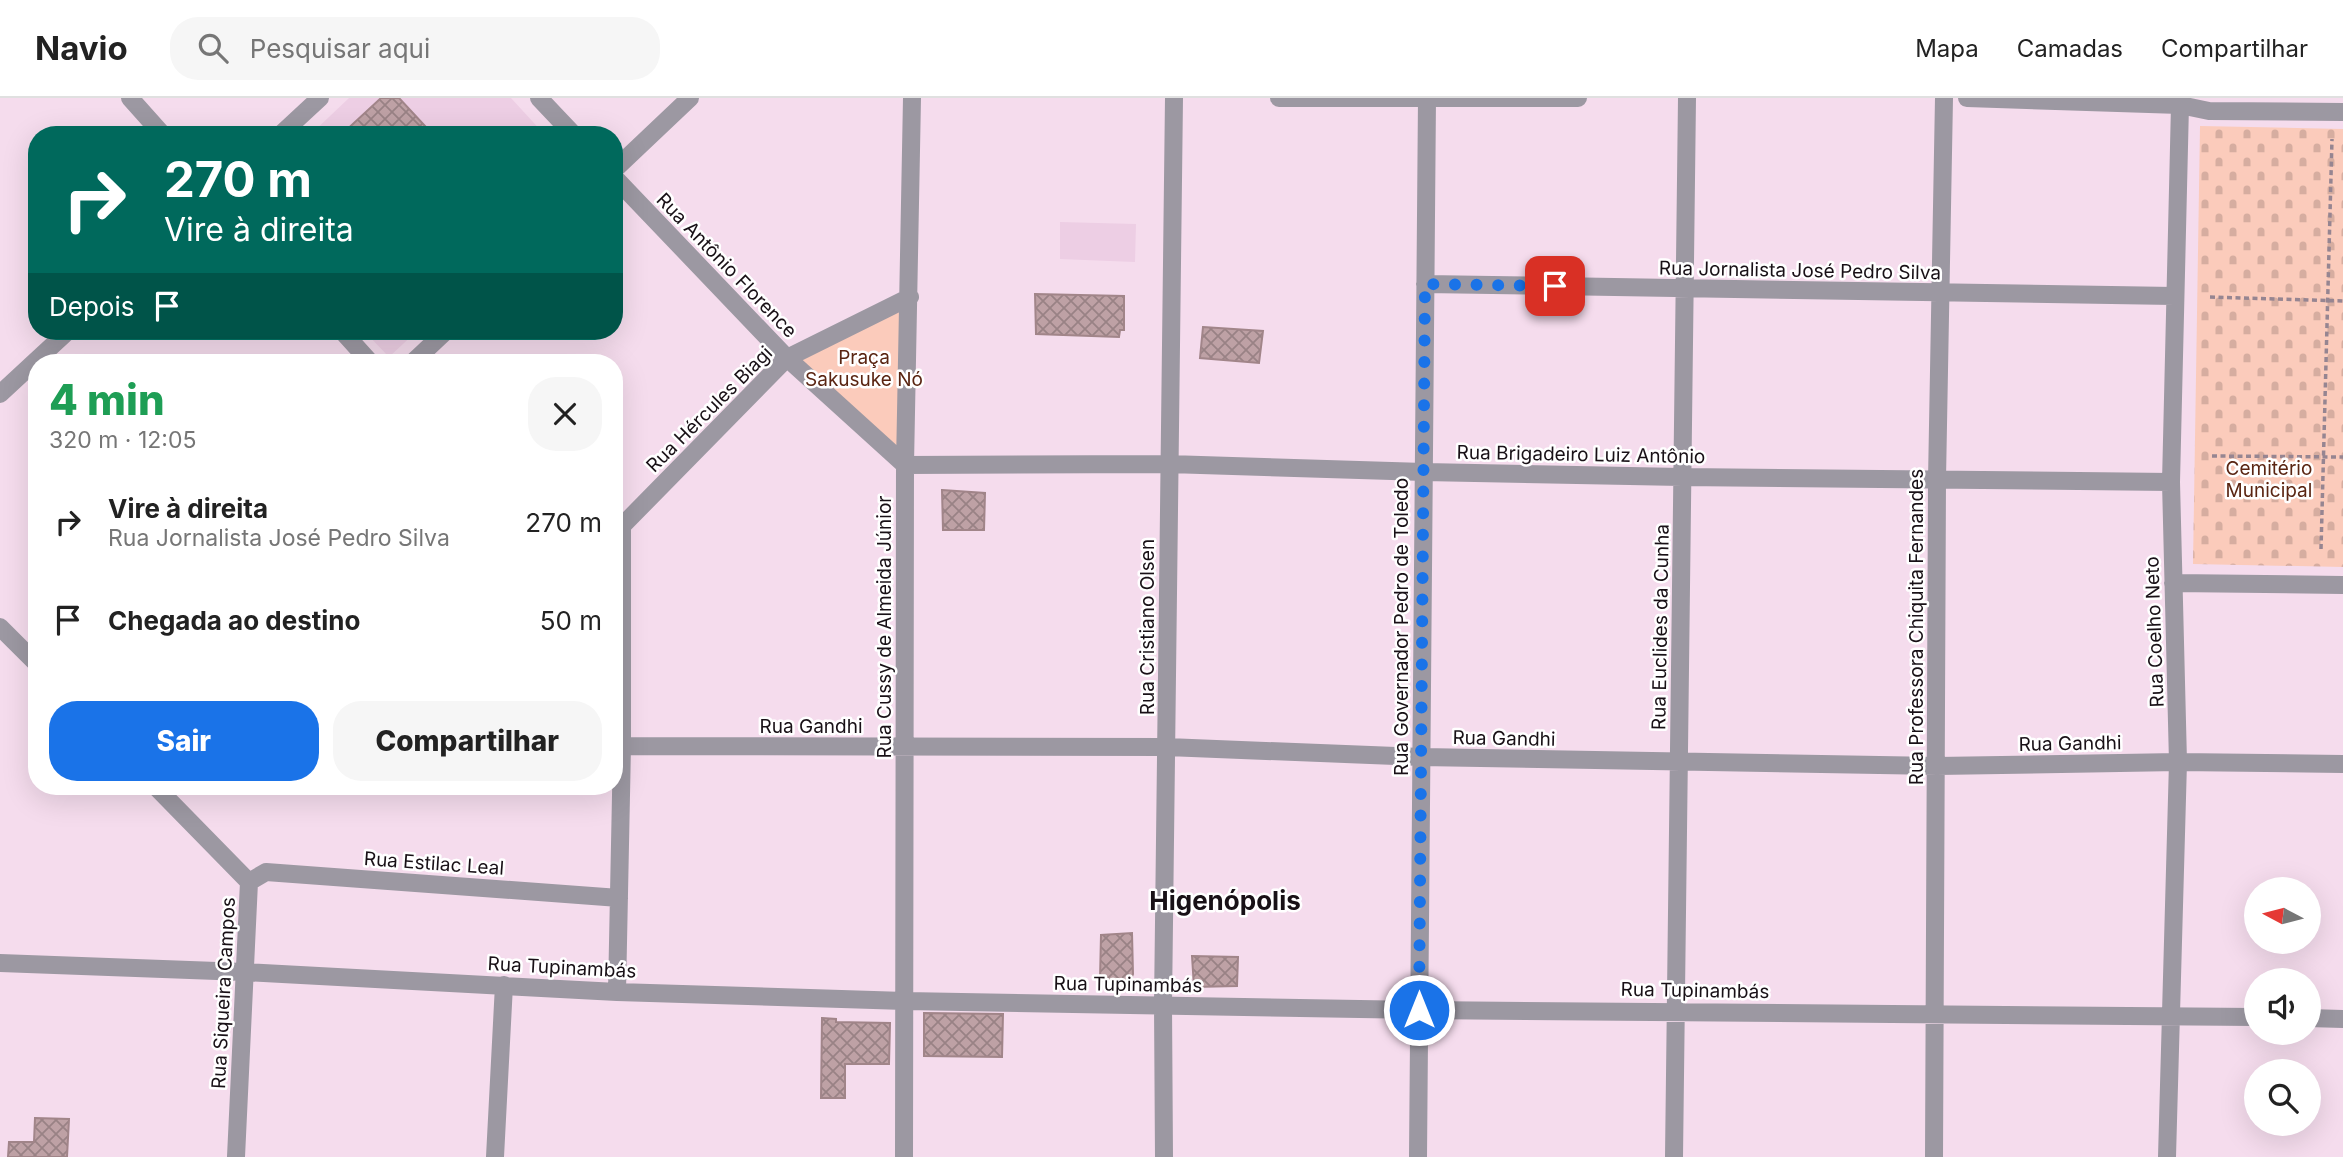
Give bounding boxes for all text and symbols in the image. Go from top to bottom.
search box [170,17,660,80]
text: Navio [35,28,128,68]
icon: search [194,29,232,67]
text: Pesquisar aqui [250,33,430,64]
text: Mapa [1915,34,1979,63]
text: Camadas [2017,34,2123,63]
text: Compartilhar [2161,34,2308,63]
text: 270 m [164,150,312,209]
icon: right [49,154,140,245]
street label: Rua Antônio Florence [652,188,802,342]
text: Vire à direita [164,210,354,249]
pin [1525,256,1585,316]
street label: Rua Jornalista José Pedro Silva [1659,257,1941,284]
icon: arrive [1536,267,1574,305]
icon: arrive [148,287,186,325]
text: Depois [49,291,134,322]
street label: Rua Hércules Biagi [642,342,777,477]
park label: Praça Sakusuke Nó [805,346,923,391]
text: 4 min [49,374,165,425]
button: close [528,377,602,451]
text: 320 m · 12:05 [49,426,196,454]
street label: Rua Brigadeiro Luiz Antônio [1457,441,1705,468]
park label: Cemitério Municipal [2226,457,2312,502]
street label: Rua Professora Chiquita Fernandes [1905,469,1928,785]
street label: Rua Governador Pedro de Toledo [1390,478,1413,776]
text: Vire à direita [108,493,268,524]
street label: Rua Cussy de Almeida Júnior [873,496,896,758]
icon: right [49,503,87,541]
text: 270 m [525,507,602,538]
text: Rua Jornalista José Pedro Silva [108,524,450,552]
street label: Rua Euclides da Cunha [1647,524,1674,730]
street label: Rua Cristiano Olsen [1136,539,1159,715]
street label: Rua Coelho Neto [2140,556,2169,708]
icon: arrive [49,601,87,639]
text: Chegada ao destino [108,605,360,636]
text: 50 m [540,605,602,636]
button: Sair [49,701,319,781]
button: Compartilhar [333,701,602,781]
street label: Rua Gandhi [759,715,863,738]
street label: Rua Gandhi [1452,726,1556,751]
street label: Rua Gandhi [2018,731,2122,756]
street label: Rua Estilac Leal [363,847,505,880]
north arrow [2244,877,2320,954]
map controls [2244,877,2321,1136]
district label: Higenópolis [1149,885,1301,916]
street label: Rua Siqueira Campos [207,896,240,1090]
street label: Rua Tupinambás [487,952,637,983]
button: sound [2244,968,2321,1045]
street label: Rua Tupinambás [1053,972,1203,997]
position arrow [1382,973,1456,1047]
street label: Rua Tupinambás [1620,978,1770,1003]
button: search [2244,1059,2321,1136]

